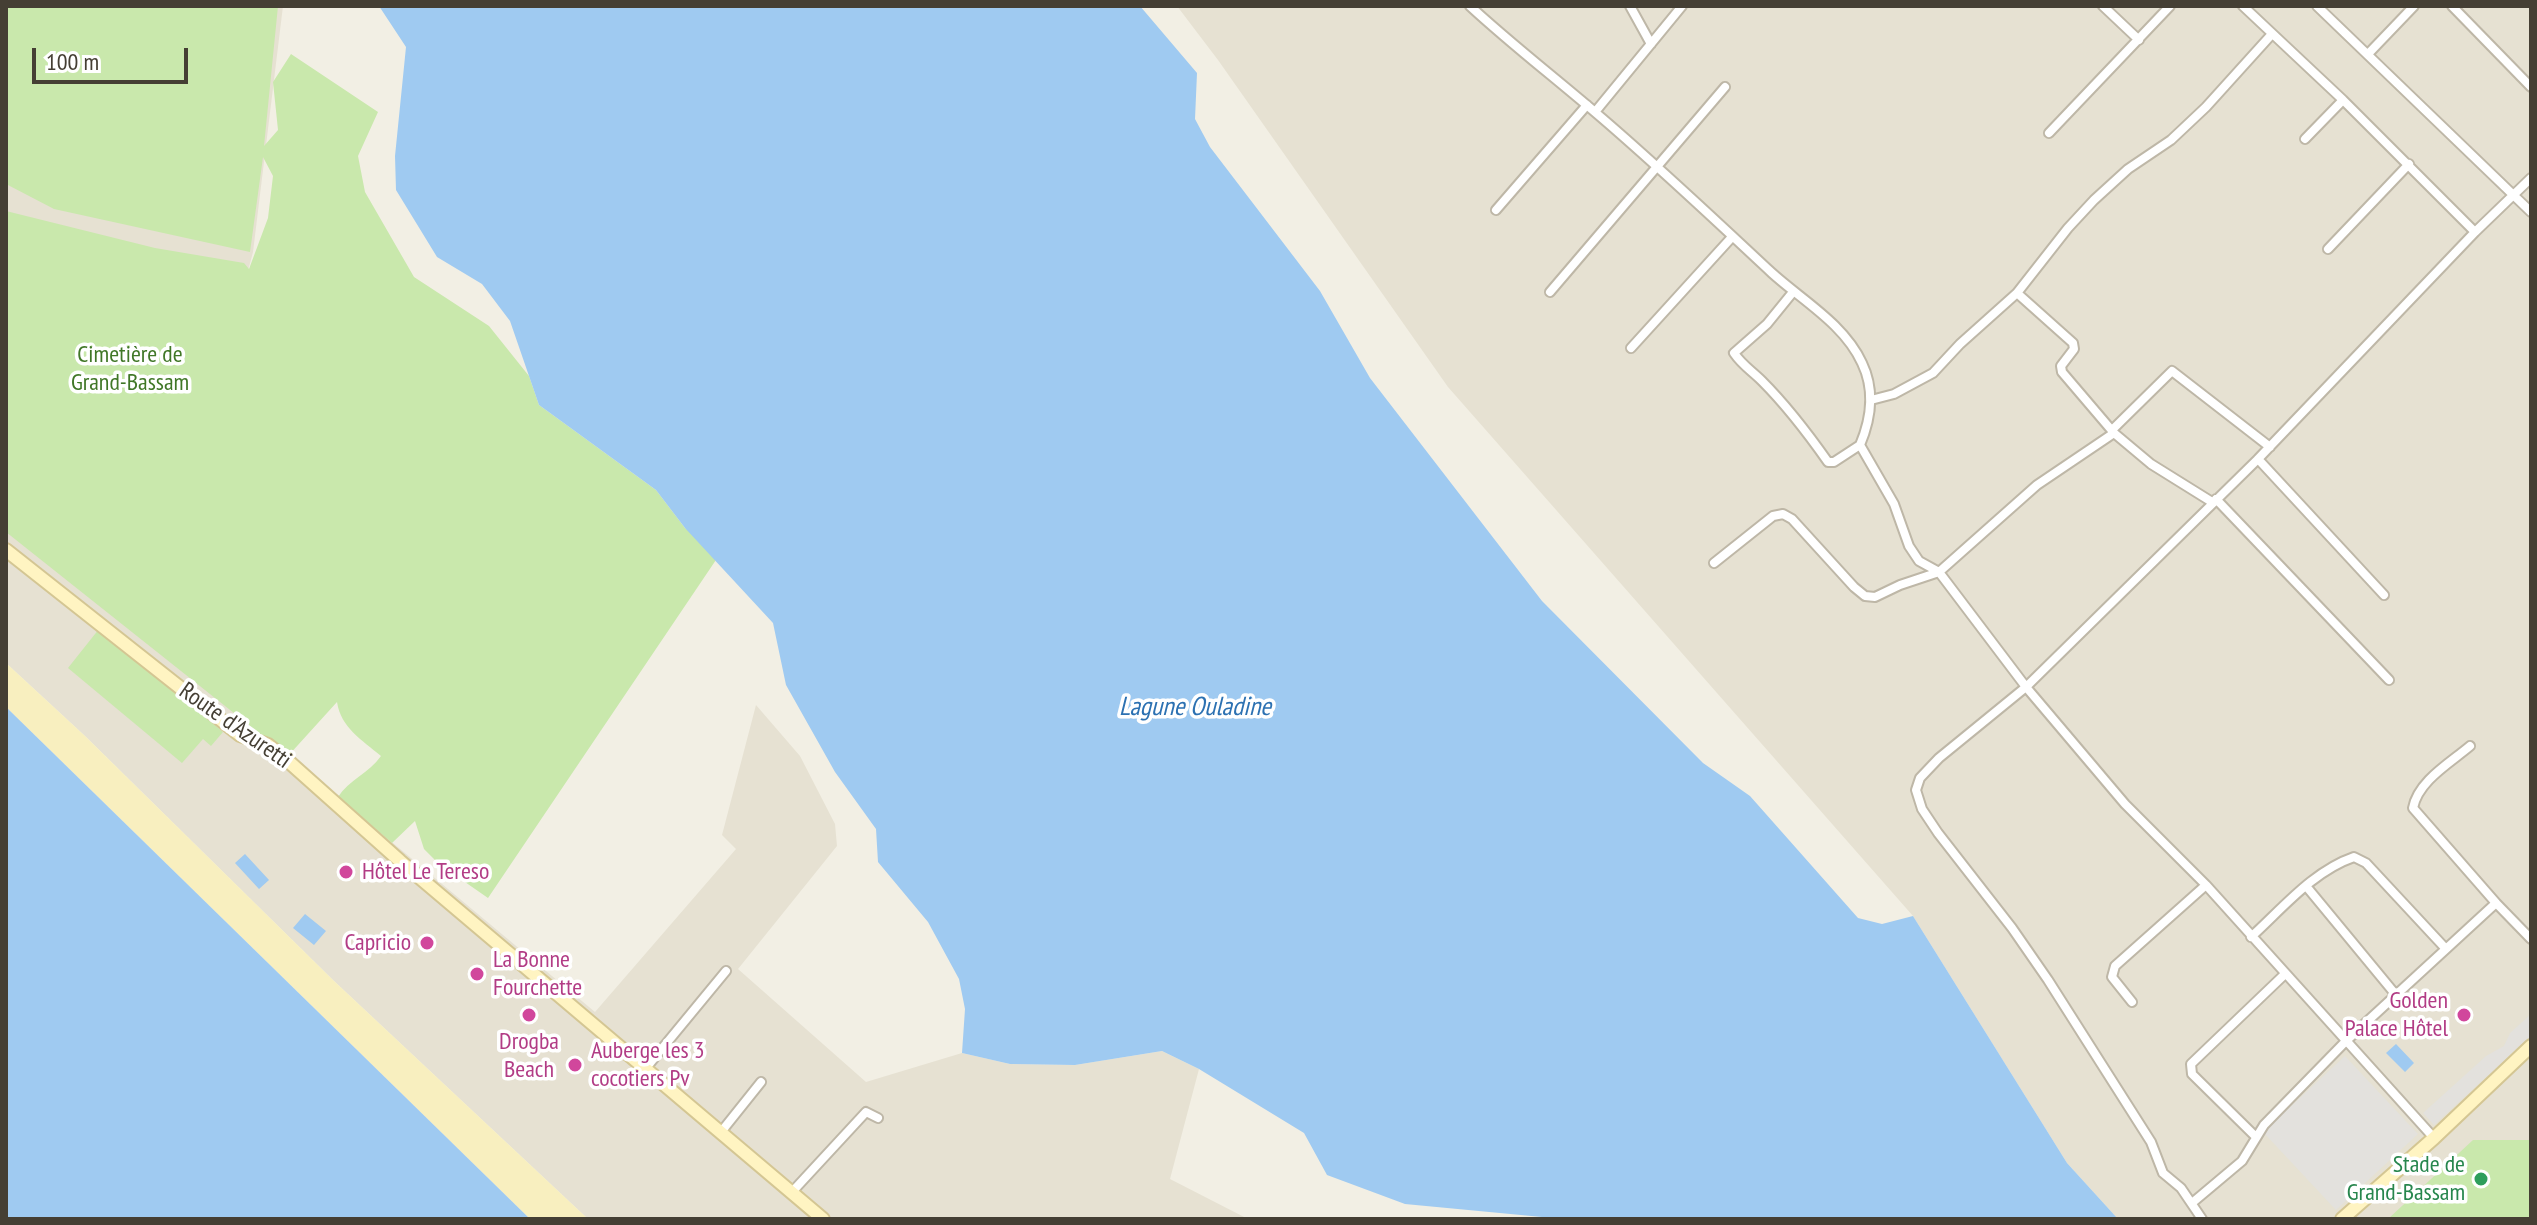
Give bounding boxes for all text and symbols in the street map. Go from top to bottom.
scale bar [36,32,192,82]
text: 100 m [46,46,99,77]
park label: Cimetière de Grand-Bassam [71,341,189,397]
street label: Route d'Azuretti [173,677,297,775]
water label: Lagune Ouladine [1119,692,1271,724]
place label: Hôtel Le Tereso [362,858,489,886]
marker: Hôtel Le Tereso [337,863,355,881]
place label: Capricio [344,929,411,957]
marker: Capricio [418,934,436,952]
place label: La Bonne Fourchette [493,946,582,1002]
marker: La Bonne Fourchette [468,965,486,983]
place label: Golden Palace Hôtel [2345,987,2448,1043]
marker: Drogba Beach [520,1006,538,1024]
marker: Golden Palace Hôtel [2455,1006,2473,1024]
place label: Drogba Beach [499,1028,559,1084]
place label: Auberge les 3 cocotiers Pv [591,1037,705,1093]
marker: Auberge les 3 cocotiers Pv [566,1056,584,1074]
place label: Stade de Grand-Bassam [2347,1151,2465,1207]
marker: Stade de Grand-Bassam [2472,1170,2490,1188]

